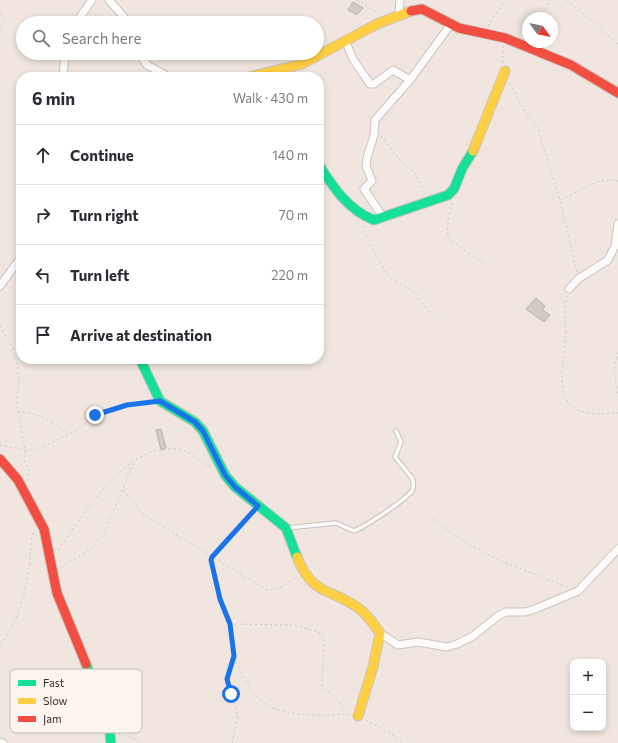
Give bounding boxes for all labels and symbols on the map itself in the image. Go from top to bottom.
north arrow [522,12,558,48]
route end [86,406,104,424]
legend [10,669,142,733]
text: Fast [43,676,65,689]
route start [222,685,240,703]
text: Slow [43,694,68,707]
text: Jam [43,712,62,726]

